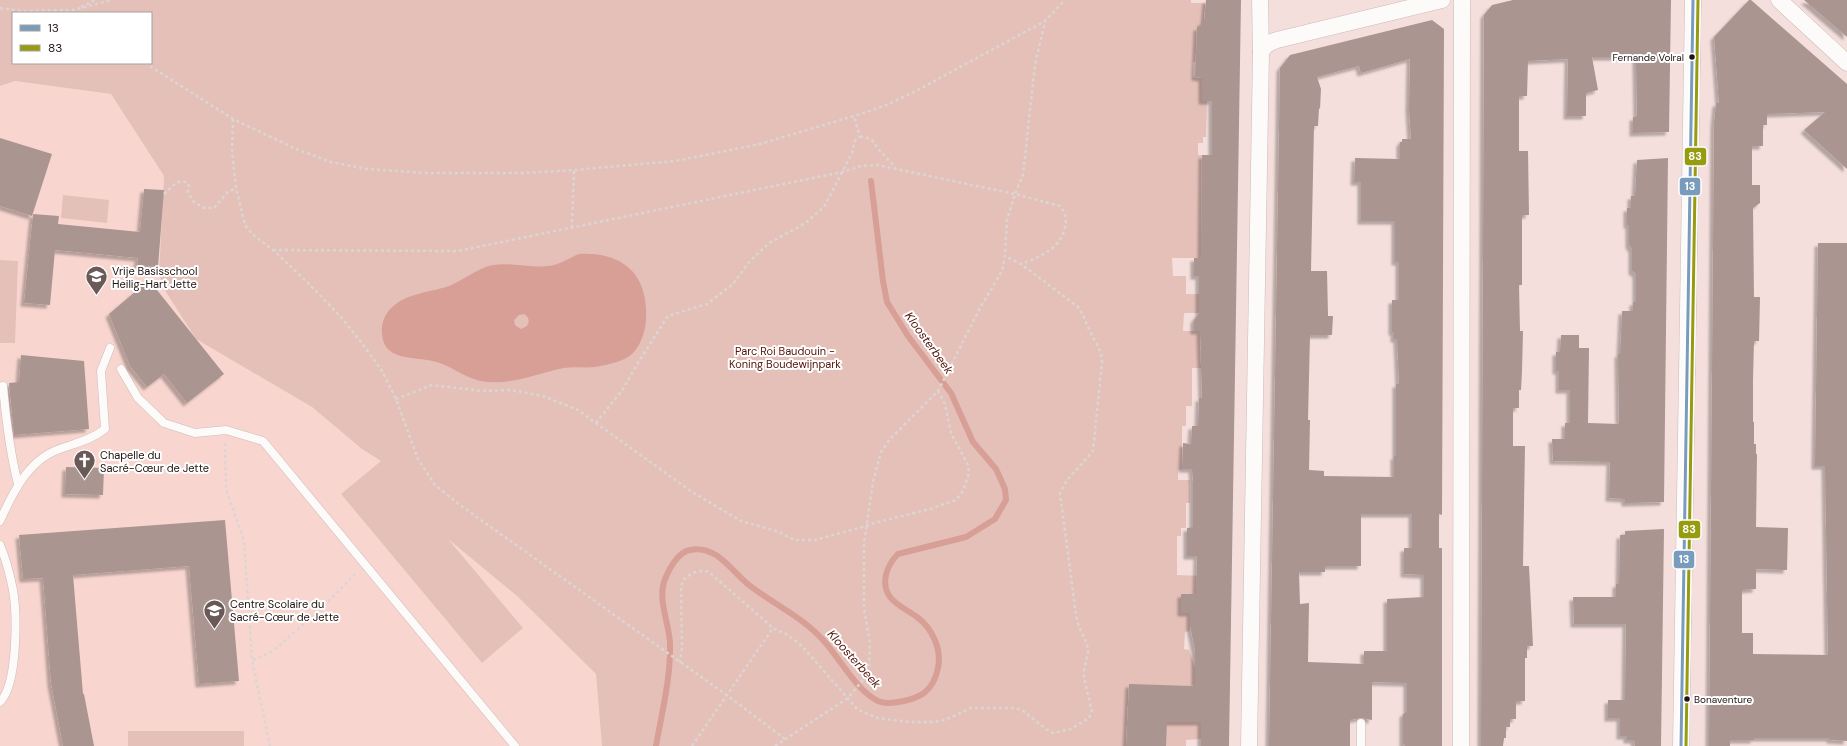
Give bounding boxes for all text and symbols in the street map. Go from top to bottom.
legend [12,12,152,64]
text: 13 [48,20,59,36]
text: 83 [48,40,62,56]
place label: Fernande Volral [1612,51,1684,64]
marker: Fernande Volral [1687,52,1697,62]
line badge: 83 [1684,147,1707,166]
text: 83 [1688,149,1702,163]
line badge: 13 [1679,177,1701,196]
text: 13 [1685,179,1695,193]
school or university icon: Vrije Basisschool Heilig-Hart Jette [84,264,110,297]
place label: Vrije Basisschool Heilig-Hart Jette [112,264,198,291]
water label: Kloosterbeek [901,309,957,378]
park label: Parc Roi Baudouin - Koning Boudewijnpark [729,344,841,371]
church icon: Chapelle du Sacré-Cœur de Jette [71,448,97,481]
place label: Chapelle du Sacré-Cœur de Jette [100,448,209,475]
line badge: 83 [1678,520,1701,539]
text: 83 [1682,522,1696,536]
line badge: 13 [1673,550,1695,569]
text: 13 [1679,552,1689,566]
school or university icon: Centre Scolaire du Sacré-Cœur de Jette [202,597,228,630]
place label: Centre Scolaire du Sacré-Cœur de Jette [230,597,339,624]
water label: Kloosterbeek [824,627,885,692]
place label: Bonaventure [1694,693,1753,706]
marker: Bonaventure [1682,694,1692,704]

